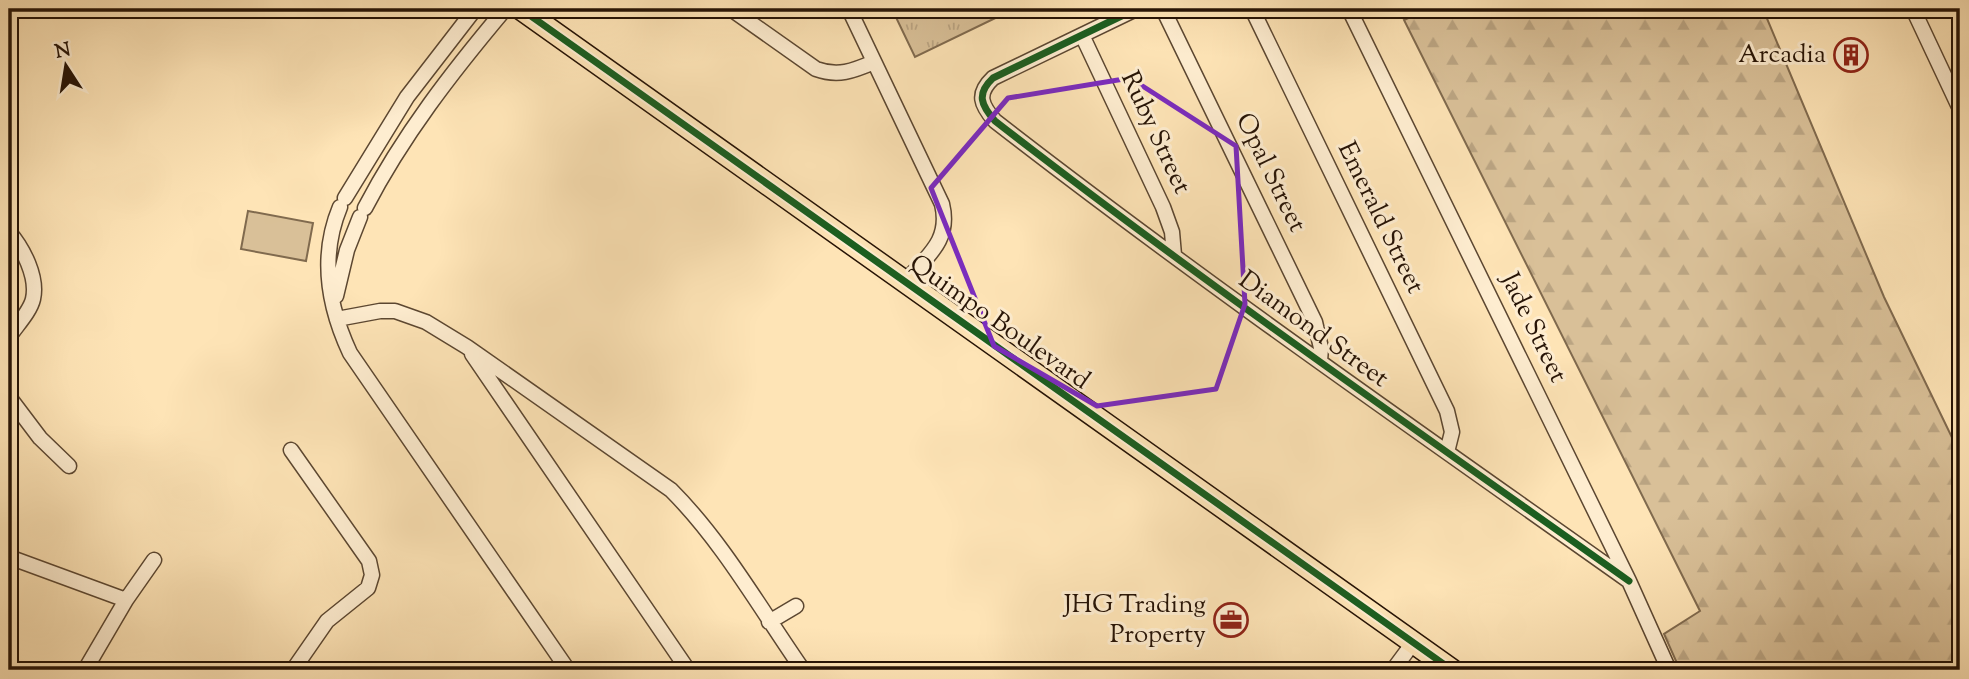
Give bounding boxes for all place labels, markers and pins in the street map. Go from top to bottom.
building icon: Arcadia [1832,36,1870,74]
place label: Arcadia [1738,37,1826,74]
place label: JHG Trading Property [1062,587,1206,654]
office icon: JHG Trading Property [1212,601,1250,639]

